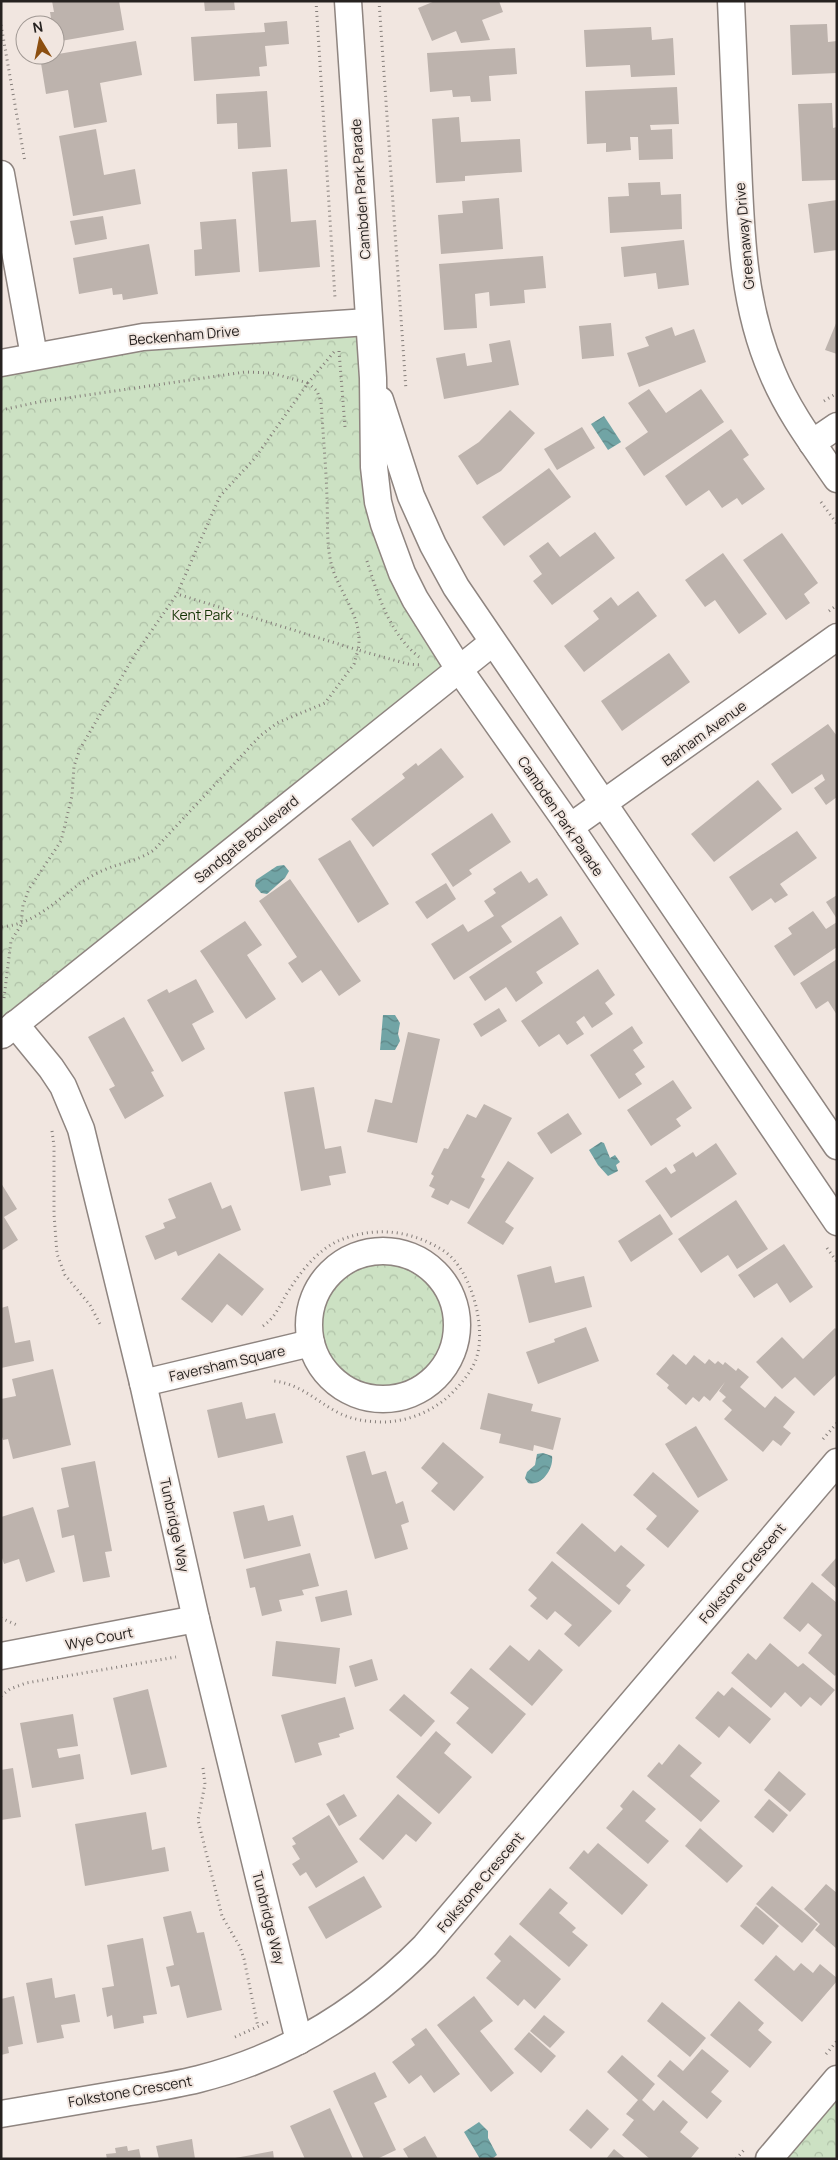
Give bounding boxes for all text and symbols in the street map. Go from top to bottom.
north arrow [15,15,65,65]
text: N [31,16,44,37]
street label: Cambden Park Parade [346,118,374,260]
street label: Greenaway Drive [730,182,758,290]
street label: Beckenham Drive [128,321,240,349]
park label: Kent Park [172,605,233,624]
street label: Barham Avenue [658,696,750,770]
street label: Cambden Park Parade [514,752,608,880]
street label: Sandgate Boulevard [190,791,302,887]
street label: Faversham Square [167,1340,287,1386]
street label: Tunbridge Way [156,1476,194,1574]
street label: Folkstone Crescent [694,1519,790,1627]
street label: Wye Court [64,1622,135,1654]
street label: Folkstone Crescent [432,1828,528,1936]
street label: Tunbridge Way [248,1869,290,1967]
street label: Folkstone Crescent [67,2071,194,2111]

